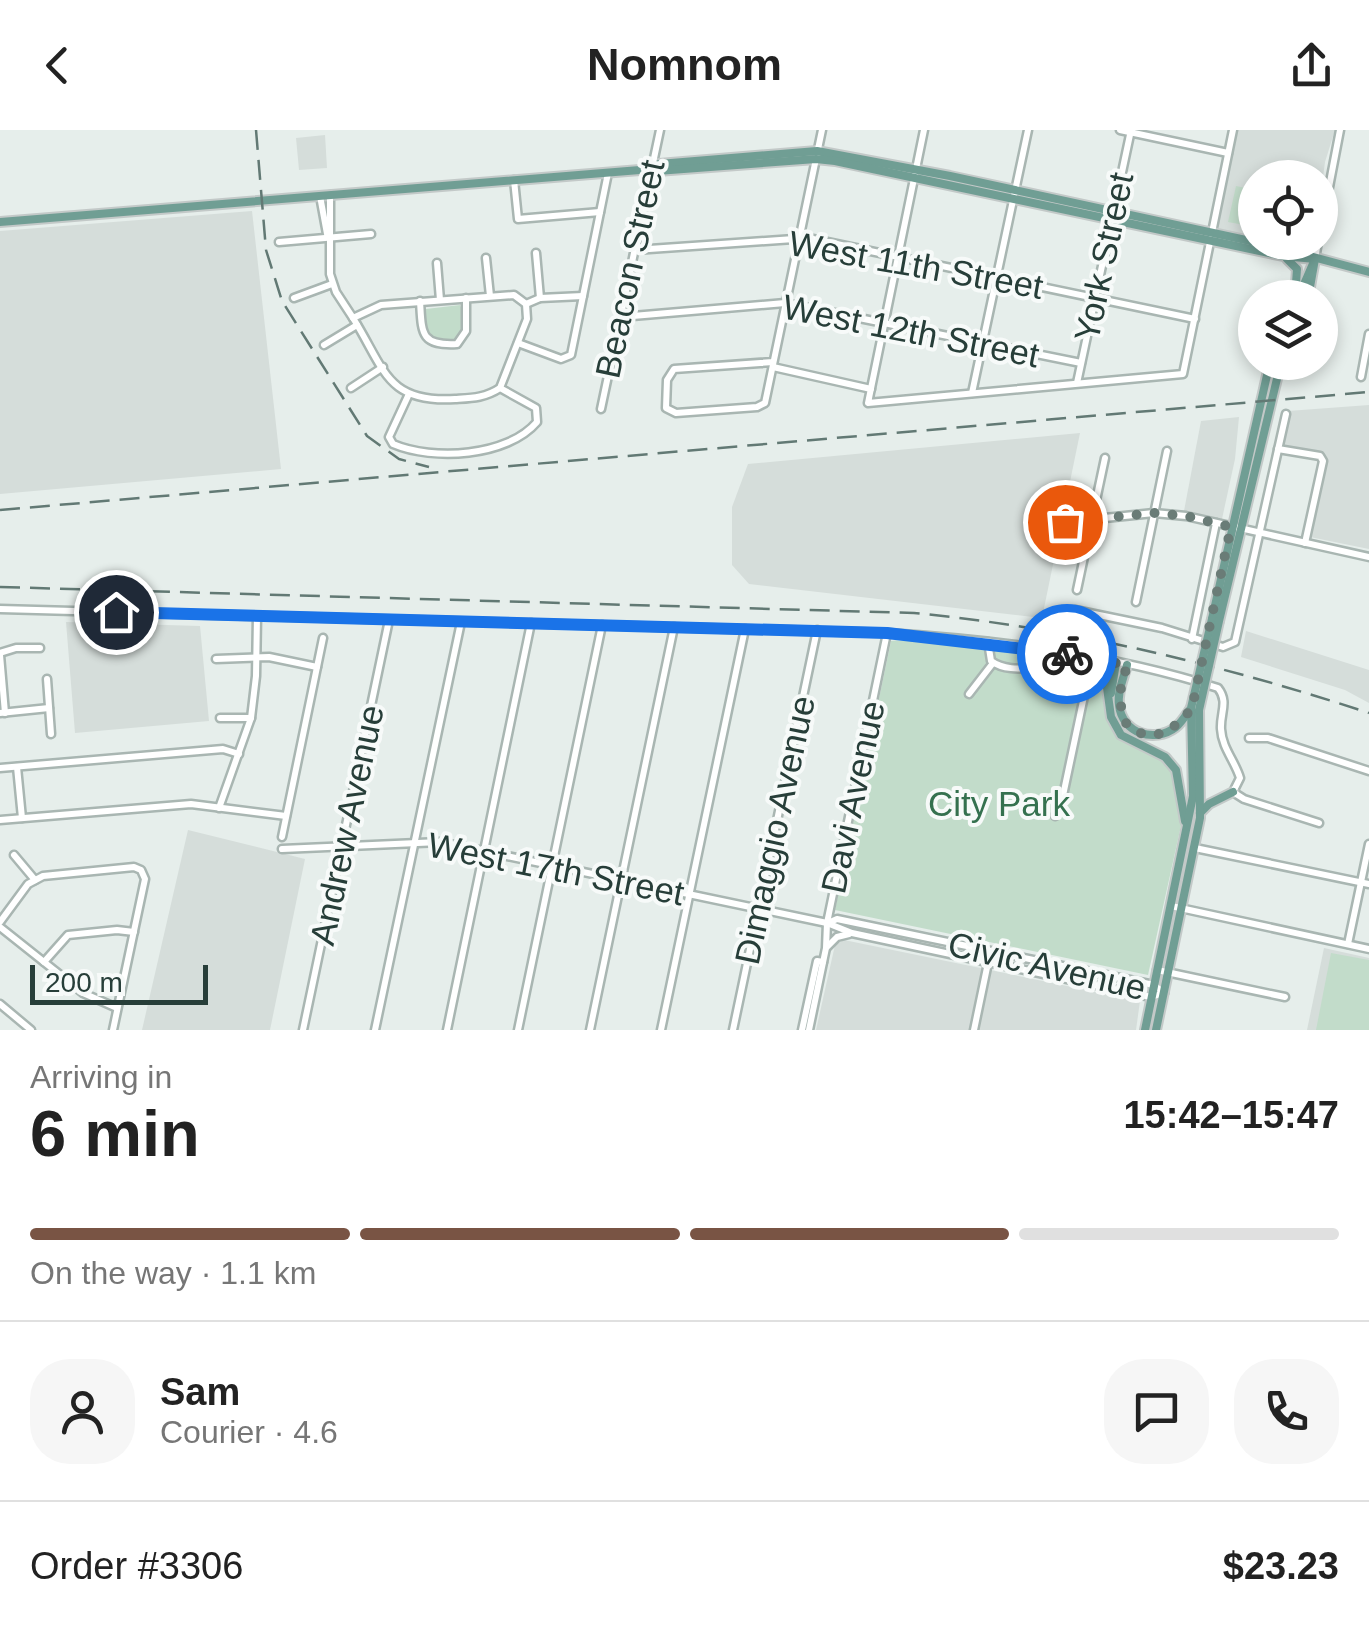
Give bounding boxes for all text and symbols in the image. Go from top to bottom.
icon: back [30,38,85,93]
icon: share [1284,38,1339,93]
text: Nomnom [587,39,782,90]
street label: Beacon Street [587,156,672,381]
map controls [1238,160,1338,380]
button: locate [1238,160,1338,260]
street label: York Street [1067,169,1141,345]
street label: West 11th Street [786,223,1047,306]
button: layers [1238,280,1338,380]
street label: West 12th Street [780,287,1043,375]
pin [1023,480,1108,565]
icon: bag [1038,495,1093,550]
pin [74,570,159,655]
icon: home [89,585,144,640]
courier [1017,604,1117,704]
icon: bike [1040,627,1095,682]
street label: Dimaggio Avenue [727,692,822,968]
street label: Davi Avenue [813,697,892,897]
street label: Andrew Avenue [302,701,391,949]
park label: City Park [928,784,1070,823]
street label: West 17th Street [425,825,688,913]
street label: Civic Avenue [944,924,1150,1007]
scale bar [30,960,208,1004]
text: 200 m [45,967,123,998]
text: Arriving in [30,1059,172,1095]
text: 15:42–15:47 [1123,1094,1339,1136]
text: 6 min [30,1097,200,1170]
text: On the way · 1.1 km [30,1255,316,1291]
button: person [30,1359,135,1464]
button: chat [1104,1359,1209,1464]
button: phone [1234,1359,1339,1464]
text: Sam [160,1371,240,1413]
text: Courier · 4.6 [160,1414,338,1450]
text: Order #3306 [30,1545,243,1587]
text: $23.23 [1223,1545,1339,1587]

